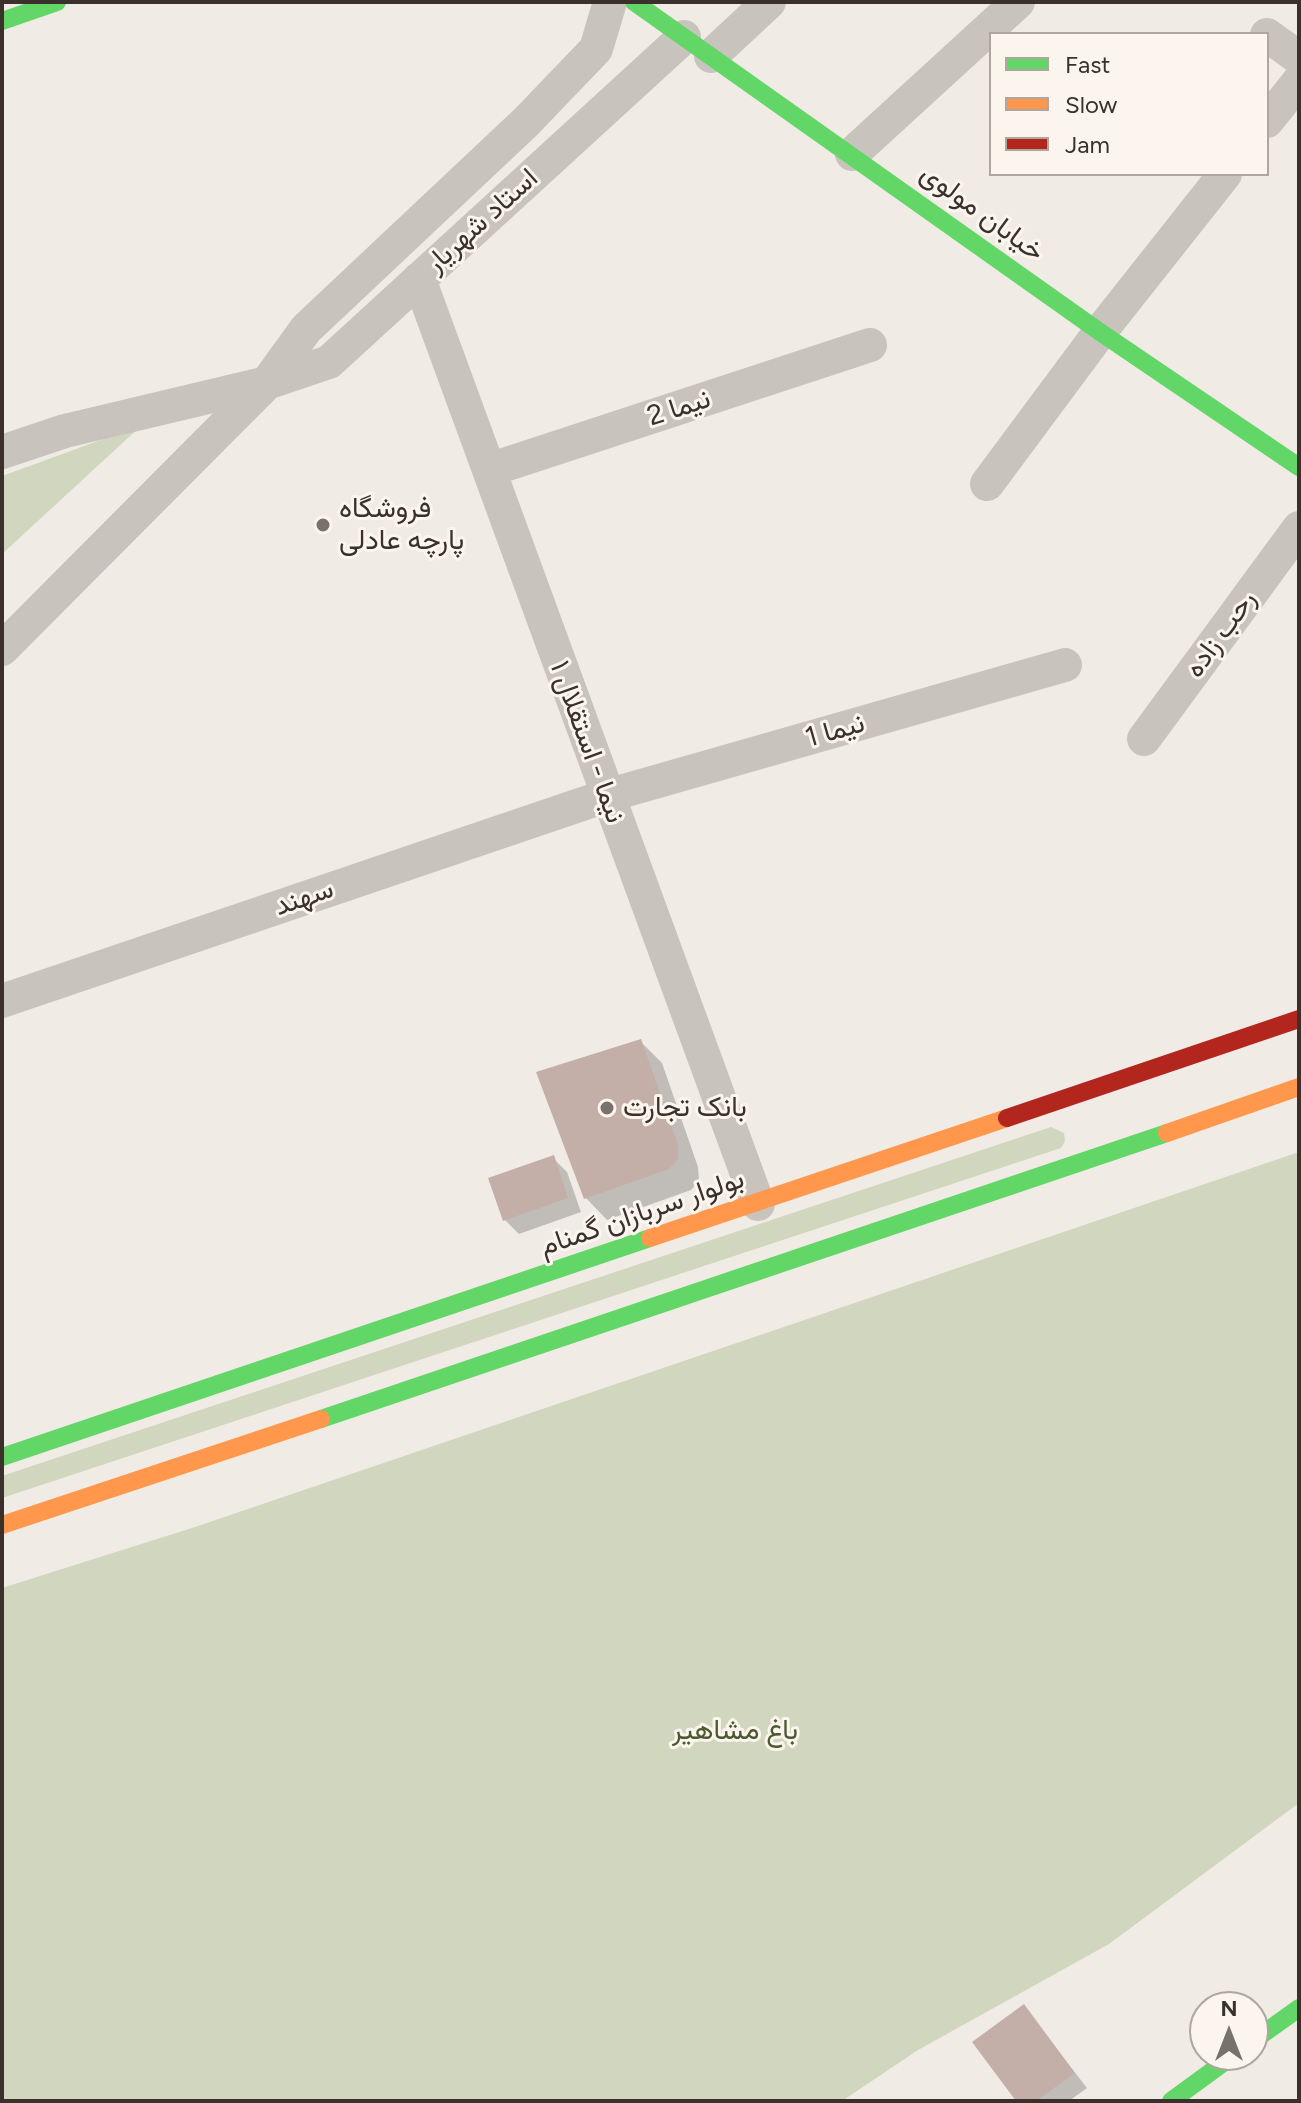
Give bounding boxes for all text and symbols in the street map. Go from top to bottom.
legend [989,32,1269,176]
text: Fast [1065,50,1110,79]
text: Slow [1065,90,1117,119]
text: Jam [1065,130,1110,159]
street label: خیابان مولوی [913,157,1051,269]
street label: استاد شهریار [419,162,545,280]
street label: نیما 2 [643,382,715,434]
place label: فروشگاه پارچه عادلی [339,492,464,558]
marker: فروشگاه پارچه عادلی [314,516,332,534]
street label: رحب زاده [1178,584,1264,684]
street label: نیما - استقلال ۱ [542,656,632,828]
street label: نیما 1 [802,707,868,755]
street label: سهند [270,872,338,924]
place label: بانک تجارت [623,1091,747,1125]
marker: بانک تجارت [598,1099,616,1117]
street label: بولوار سربازان گمنام [535,1162,749,1264]
park label: باغ مشاهیر [672,1714,798,1748]
north arrow [1189,1991,1269,2071]
text: N [1220,1995,1238,2022]

